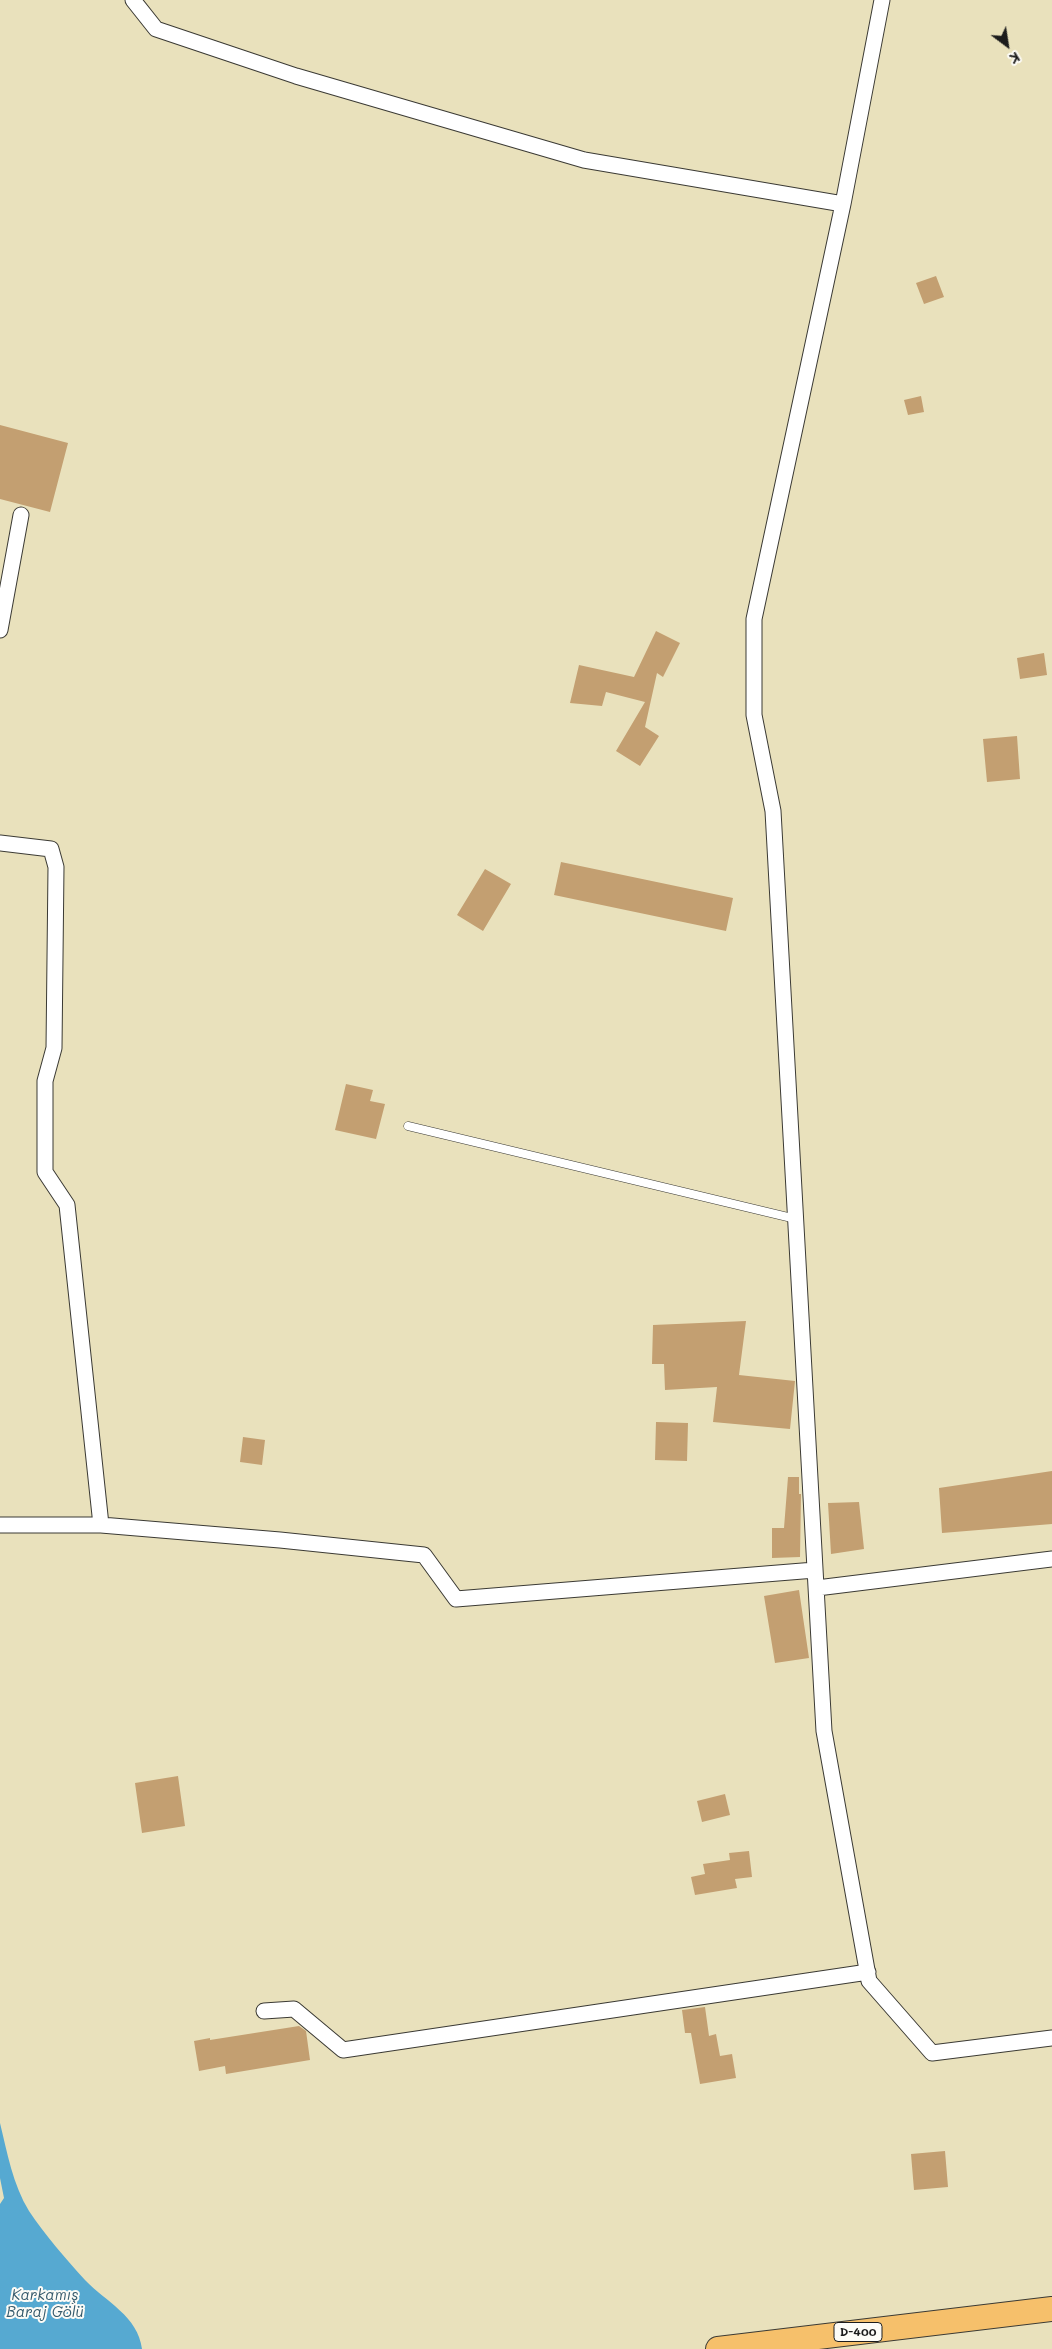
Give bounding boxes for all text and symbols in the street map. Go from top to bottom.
north arrow [982,20,1032,70]
text: K [1006,48,1024,69]
water label: Karkamış Baraj Gölü [6,2286,84,2321]
road number: D-400 [834,2322,882,2342]

